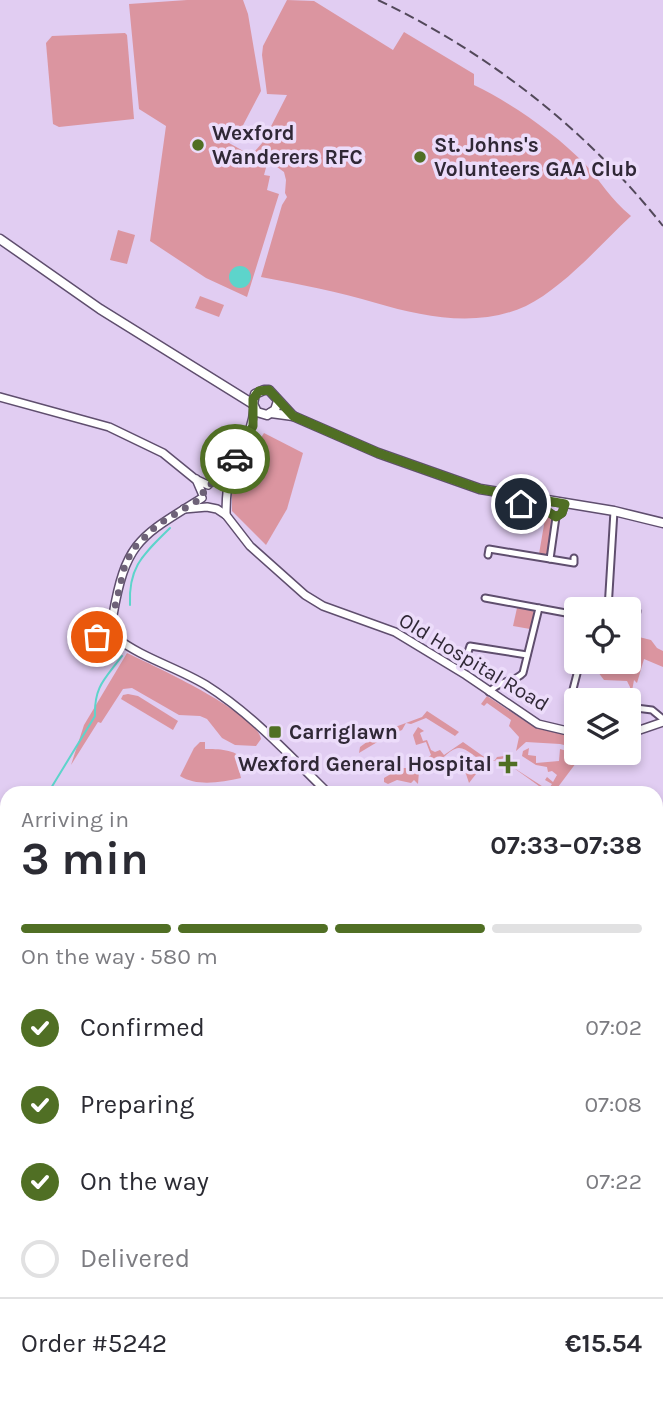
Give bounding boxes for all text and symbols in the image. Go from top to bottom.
place label: Wexford Wanderers RFC [212,121,363,169]
place label: St. Johns's Volunteers GAA Club [434,133,637,181]
marker: Wexford Wanderers RFC [190,137,206,153]
marker: St. Johns's Volunteers GAA Club [412,149,428,165]
courier [200,424,270,494]
icon: car [216,440,254,478]
pin [491,474,551,534]
icon: home [502,485,540,523]
map controls [564,597,641,765]
button: locate [564,597,641,674]
pin [67,607,127,667]
street label: Old Hospital Road [395,608,553,716]
icon: bag [78,618,116,656]
button: layers [564,688,641,765]
place label: Carriglawn [289,720,398,744]
marker: Carriglawn [267,724,283,740]
place label: Wexford General Hospital [238,752,492,776]
marker: Wexford General Hospital [498,754,518,774]
text: Arriving in [21,806,129,833]
text: 07:33–07:38 [490,830,642,861]
text: 3 min [21,832,149,886]
text: On the way · 580 m [21,943,218,970]
icon: check [21,1009,59,1047]
text: Confirmed [80,1012,205,1043]
text: 07:02 [585,1014,642,1041]
icon: check [21,1086,59,1124]
text: Preparing [80,1089,194,1120]
text: 07:08 [584,1091,642,1118]
icon: check [21,1163,59,1201]
text: On the way [80,1166,209,1197]
text: 07:22 [586,1168,642,1195]
text: Delivered [80,1243,190,1274]
text: Order #5242 [21,1328,167,1359]
text: €15.54 [565,1328,642,1359]

